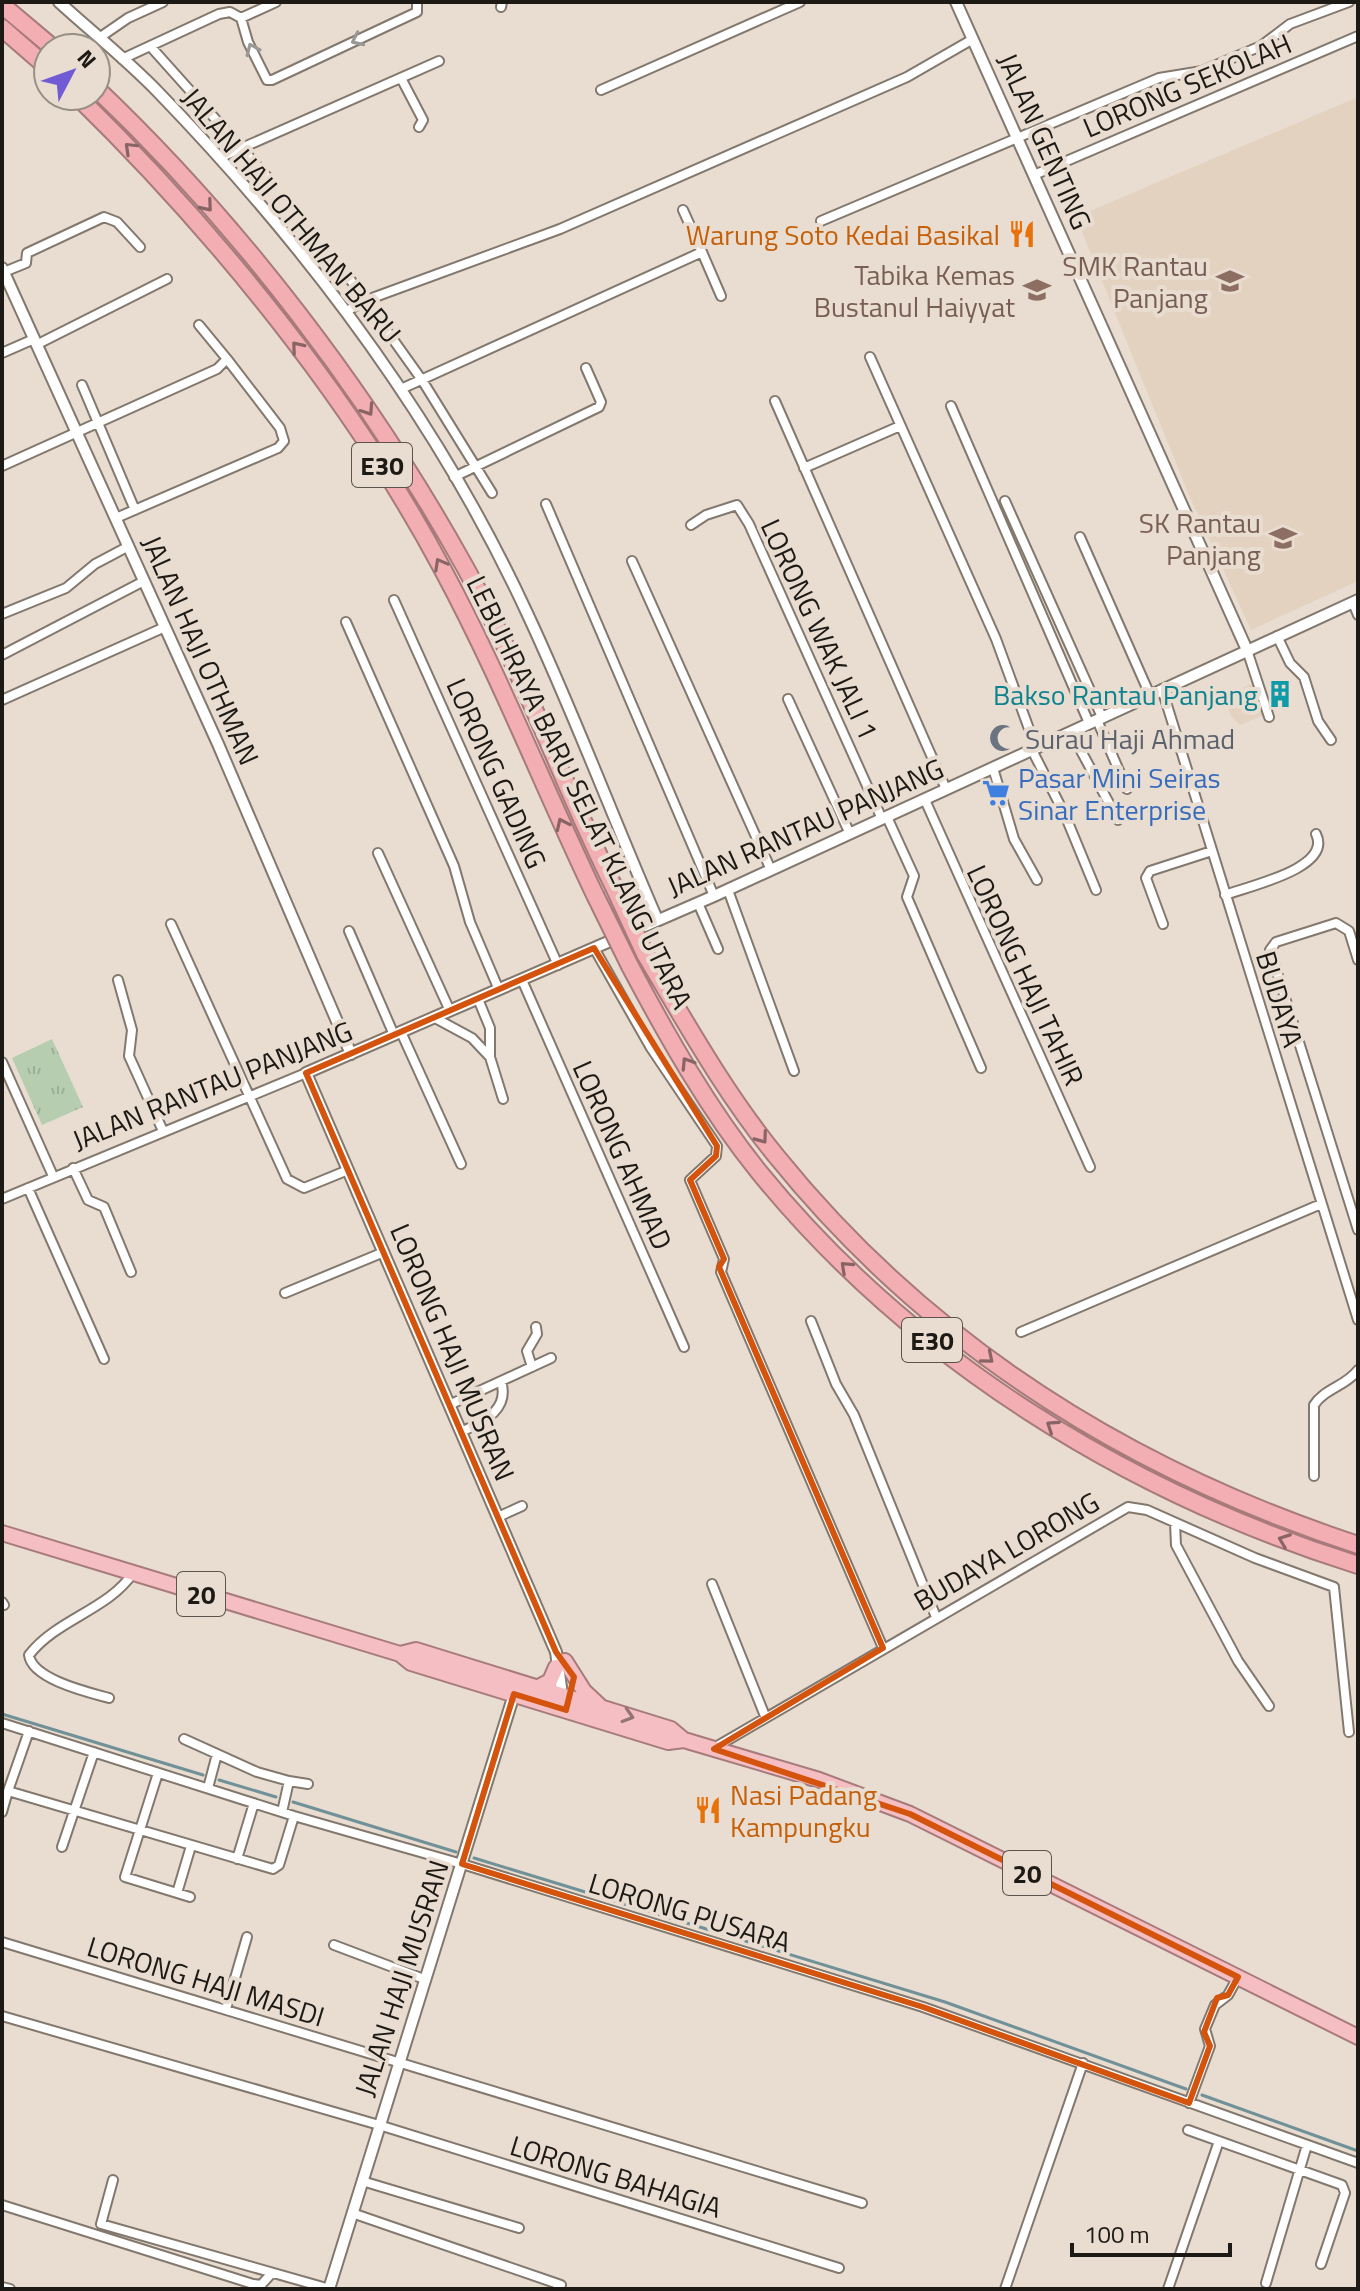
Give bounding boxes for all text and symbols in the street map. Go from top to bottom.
street label: LORONG SEKOLAH [1076,22,1298,148]
one-way arrow [350,30,365,46]
north arrow [32,32,112,112]
text: N [69,42,105,76]
one-way arrow [246,43,262,58]
street label: JALAN GENTING [987,46,1103,236]
street label: JALAN HAJI OTHMAN BARU [172,78,412,352]
one-way arrow [125,143,139,157]
one-way arrow [197,197,212,211]
place label: Warung Soto Kedai Basikal [686,213,1000,256]
restaurant icon: Warung Soto Kedai Basikal [1007,219,1037,249]
place label: SMK Rantau Panjang [1062,244,1208,319]
place label: Tabika Kemas Bustanul Haiyyat [814,253,1015,328]
school or university icon: SMK Rantau Panjang [1215,266,1245,296]
school or university icon: Tabika Kemas Bustanul Haiyyat [1022,275,1052,305]
one-way arrow [292,341,307,356]
one-way arrow [358,401,373,415]
road number: E30 [352,443,412,487]
place label: SK Rantau Panjang [1139,501,1261,576]
street label: LORONG WAK JALI 1 [750,511,890,747]
school or university icon: SK Rantau Panjang [1268,523,1298,553]
street label: JALAN HAJI OTHMAN [131,528,271,772]
one-way arrow [434,557,449,572]
street label: LEBUHRAYA BARU SELAT KLANG UTARA [456,568,704,1016]
street label: LORONG GADING [436,671,558,875]
place label: Bakso Rantau Panjang [993,673,1258,716]
building icon: Bakso Rantau Panjang [1265,679,1295,709]
place label: Surau Haji Ahmad [1025,717,1235,760]
mosque icon: Surau Haji Ahmad [988,723,1018,753]
street label: JALAN RANTAU PANJANG [660,747,950,907]
place label: Pasar Mini Seiras Sinar Enterprise [1018,756,1221,831]
supermarket icon: Pasar Mini Seiras Sinar Enterprise [981,778,1011,808]
one-way arrow [556,818,572,832]
street label: LORONG HAJI TAHIR [956,858,1096,1092]
street label: BUDAYA [1245,946,1315,1053]
street label: JALAN RANTAU PANJANG [65,1009,359,1161]
street label: LORONG AHMAD [562,1053,684,1257]
one-way arrow [681,1057,696,1072]
one-way arrow [753,1129,767,1143]
street label: LORONG HAJI MUSRAN [379,1217,527,1487]
one-way arrow [841,1262,855,1276]
road number: E30 [902,1318,962,1362]
one-way arrow [979,1348,993,1363]
one-way arrow [1046,1420,1060,1435]
street label: BUDAYA LORONG [905,1480,1107,1622]
one-way arrow [1278,1533,1292,1550]
road number: 20 [177,1572,225,1616]
one-way arrow [621,1706,635,1722]
place label: Nasi Padang Kampungku [730,1773,877,1848]
restaurant icon: Nasi Padang Kampungku [693,1795,723,1825]
road number: 20 [1003,1851,1051,1895]
street label: JALAN HAJI MUSRAN [343,1854,459,2102]
street label: LORONG PUSARA [584,1861,797,1963]
street label: LORONG HAJI MASDI [82,1924,330,2038]
street label: LORONG BAHAGIA [505,2123,727,2229]
scale bar [1072,2207,1230,2257]
text: 100 m [1084,2216,1150,2252]

